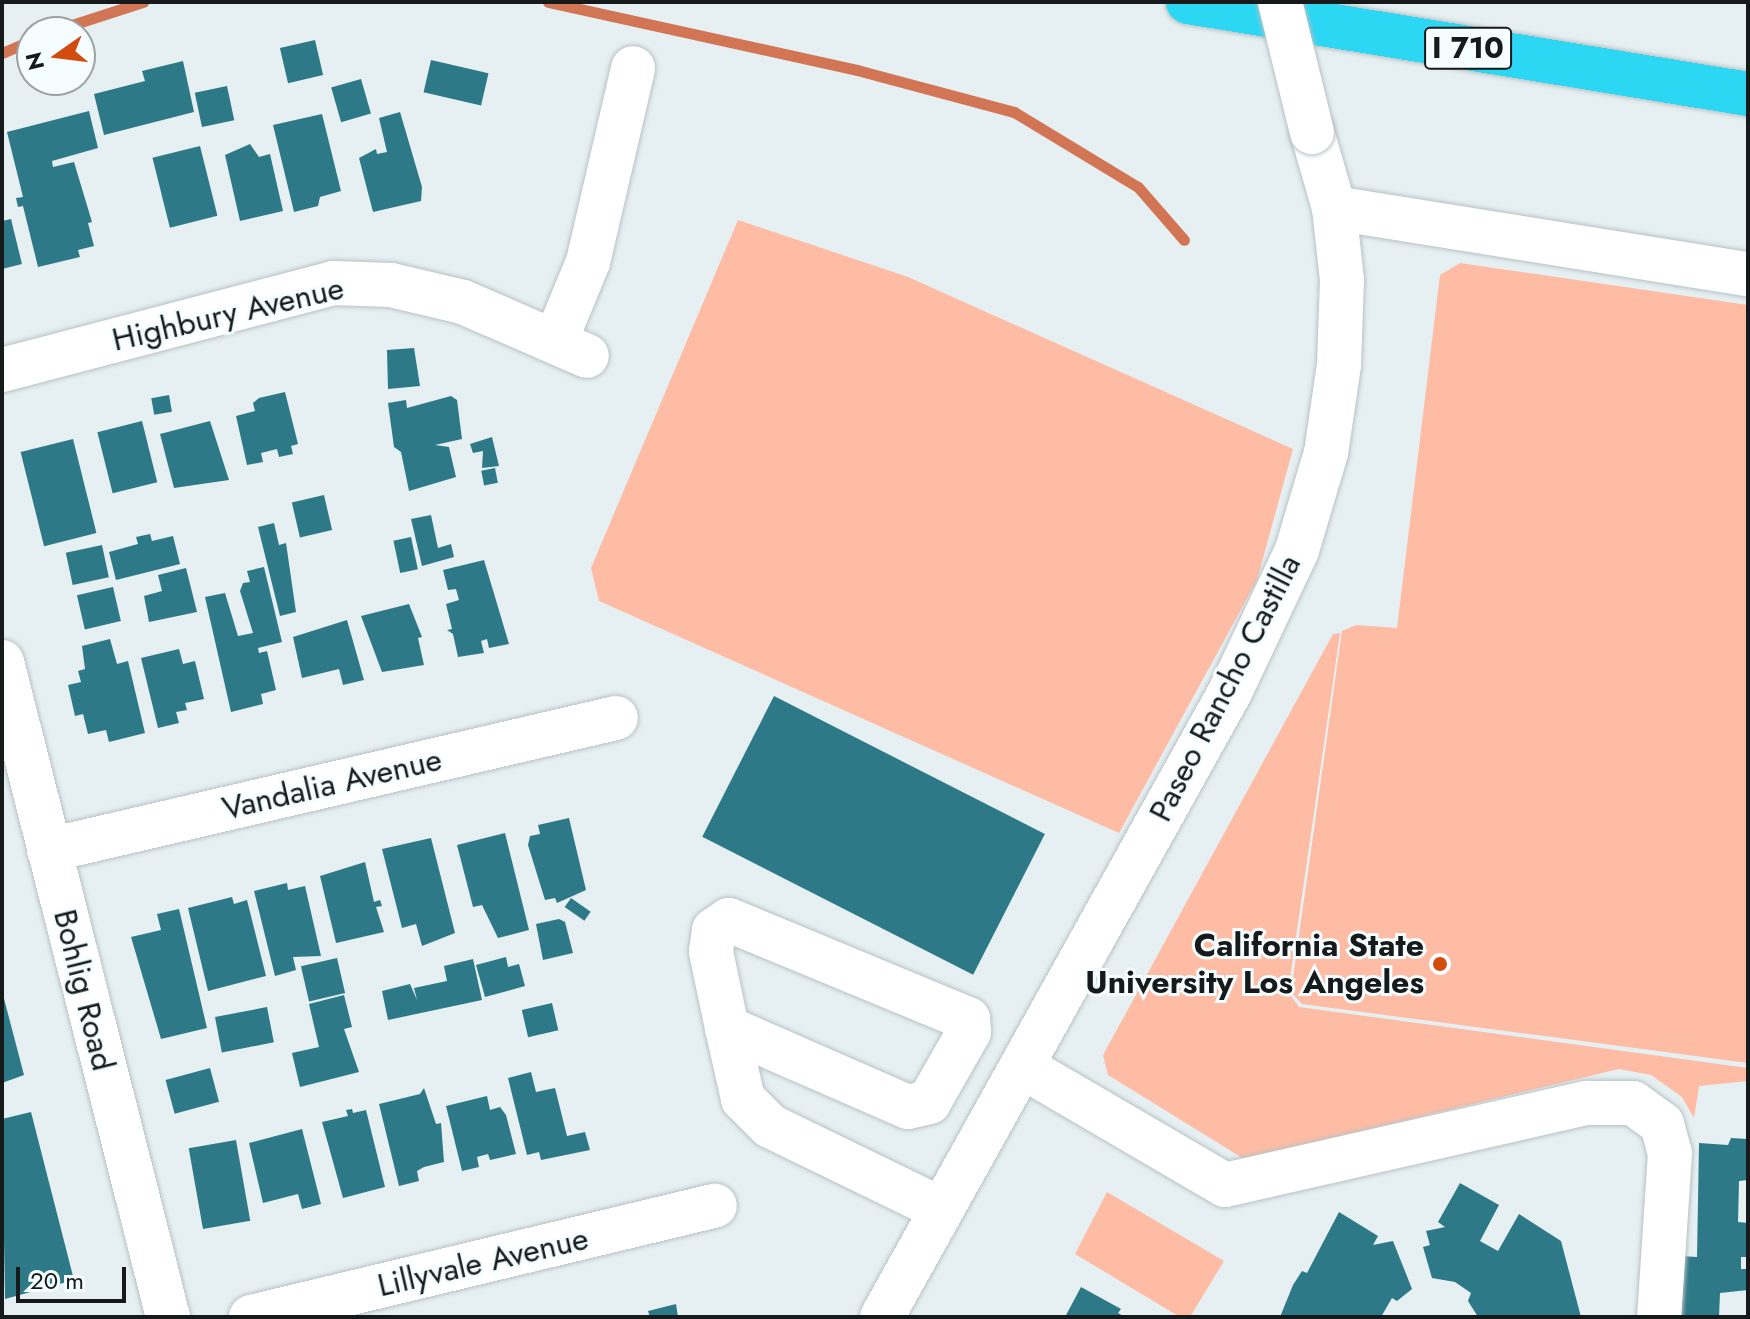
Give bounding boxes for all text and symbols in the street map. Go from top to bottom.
north arrow [16,16,96,96]
road number: I 710 [1424,22,1512,74]
text: N [17,49,52,74]
street label: Highbury Avenue [108,269,348,359]
street label: Paseo Rancho Castilla [1141,548,1309,828]
street label: Vandalia Avenue [219,740,445,828]
street label: Bohlig Road [45,905,123,1075]
place label: California State University Los Angeles [1085,927,1424,1002]
marker: California State University Los Angeles [1431,955,1449,973]
street label: Lillyvale Avenue [374,1219,592,1305]
scale bar [20,1251,130,1301]
text: 20 m [30,1263,84,1298]

